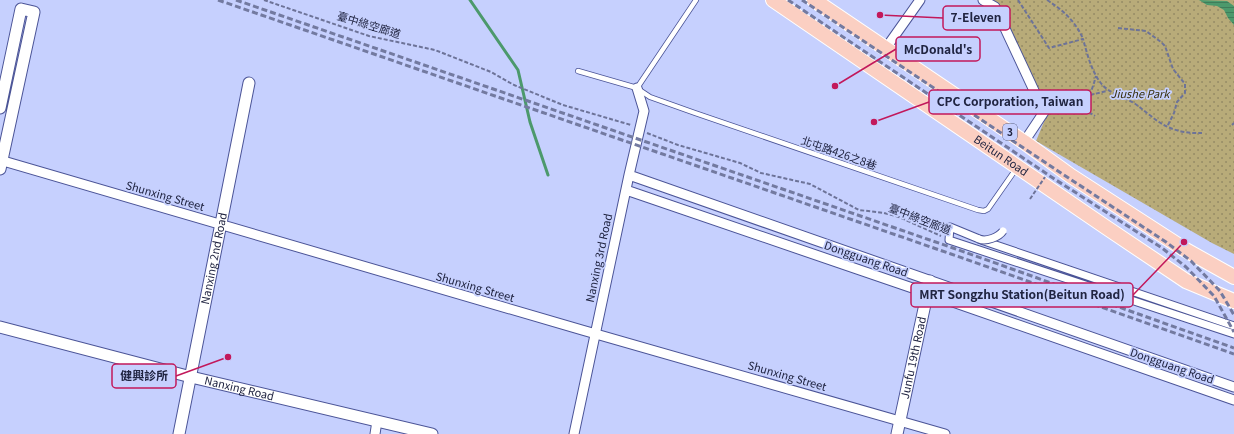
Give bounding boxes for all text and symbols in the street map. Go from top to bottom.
callout: 7-Eleven [943,6,1010,30]
street label: 臺中綠空廊道 [335,7,403,41]
text: 7-Eleven [951,8,1001,25]
callout: McDonald's [896,37,980,61]
text: McDonald's [904,40,972,57]
park label: Jiushe Park [1111,85,1171,101]
callout: CPC Corporation, Taiwan [929,90,1091,114]
text: CPC Corporation, Taiwan [937,92,1083,109]
road number: 3 [1003,124,1017,140]
street label: Beitun Road [971,130,1032,179]
street label: 北屯路426之8巷 [799,132,879,173]
street label: Shunxing Street [124,176,207,214]
street label: 臺中綠空廊道 [887,199,954,237]
street label: Nanxing 2nd Road [196,211,230,306]
street label: Nanxing 3rd Road [581,212,615,304]
street label: Dongguang Road [822,236,910,280]
street label: Shunxing Street [434,267,517,305]
callout: MRT Songzhu Station(Beitun Road) [911,283,1133,307]
text: MRT Songzhu Station(Beitun Road) [919,285,1125,302]
street label: Junfu 19th Road [896,315,929,400]
street label: Dongguang Road [1128,343,1216,387]
street label: Shunxing Street [746,356,829,394]
callout: 健興診所 [112,364,176,388]
text: 健興診所 [120,366,168,383]
street label: Nanxing Road [203,371,276,403]

